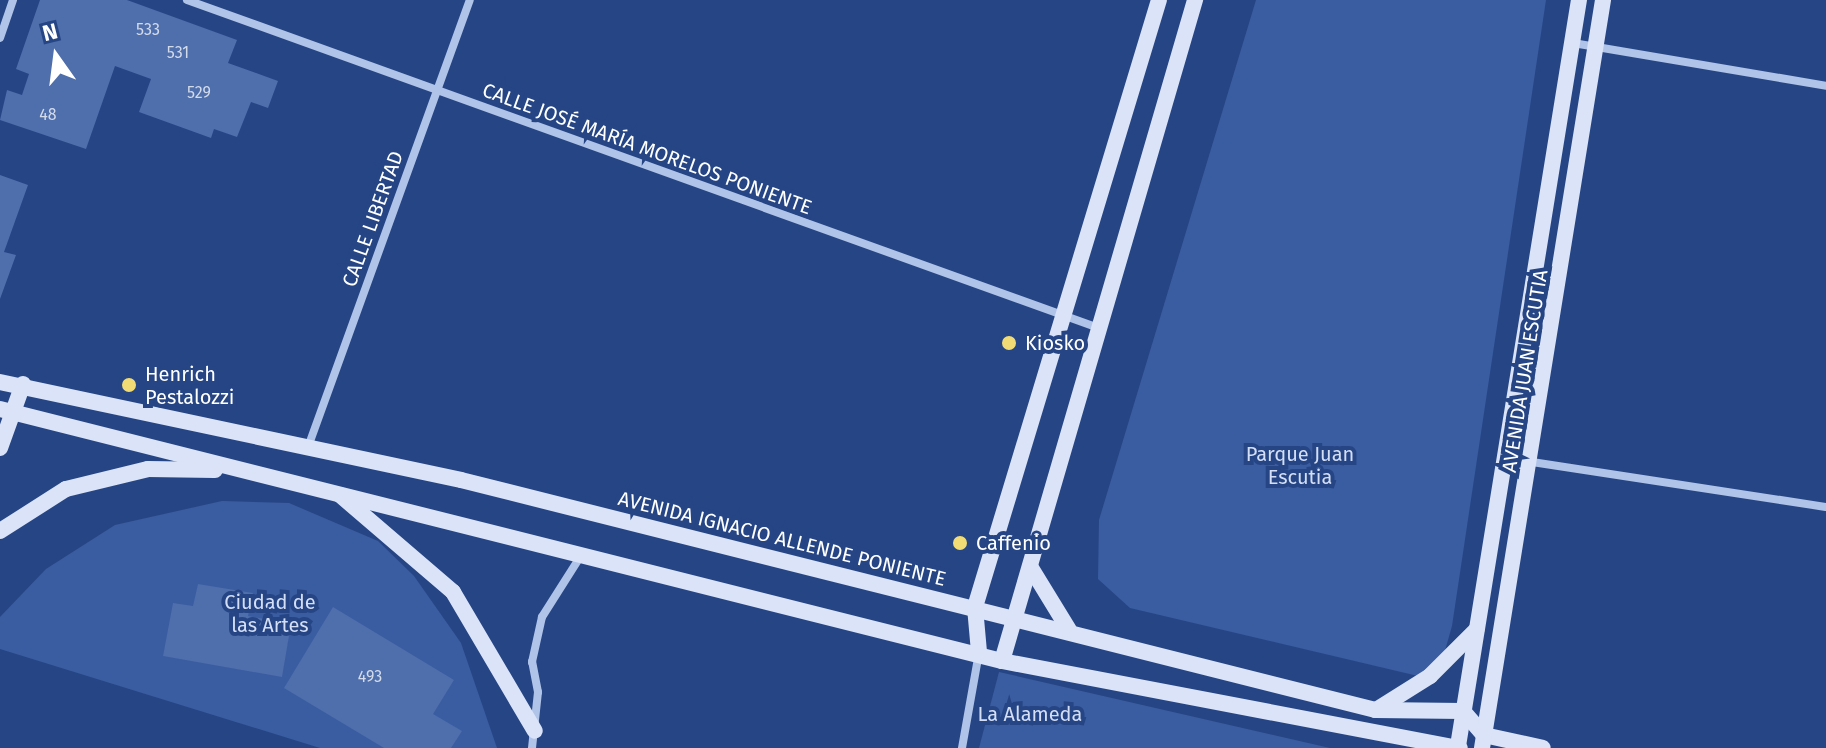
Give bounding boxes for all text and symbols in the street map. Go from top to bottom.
north arrow [16,16,96,96]
text: N [40,17,60,47]
house number: 533 [136,20,160,40]
house number: 531 [167,43,189,63]
street label: CALLE JOSÉ MARÍA MORELOS PONIENTE [479,78,815,220]
house number: 529 [187,83,211,103]
house number: 48 [39,105,57,125]
street label: CALLE LIBERTAD [337,148,409,290]
street label: AVENIDA JUAN ESCUTIA [1497,268,1553,474]
place label: Kiosko [1025,331,1085,355]
marker: Kiosko [1000,334,1018,352]
place label: Henrich Pestalozzi [145,362,234,409]
marker: Henrich Pestalozzi [120,376,138,394]
park label: Parque Juan Escutia [1246,442,1354,489]
street label: AVENIDA IGNACIO ALLENDE PONIENTE [616,487,948,591]
place label: Caffenio [976,531,1051,555]
marker: Caffenio [951,534,969,552]
park label: Ciudad de las Artes [224,591,316,638]
house number: 493 [358,667,382,687]
park label: La Alameda [978,702,1082,726]

